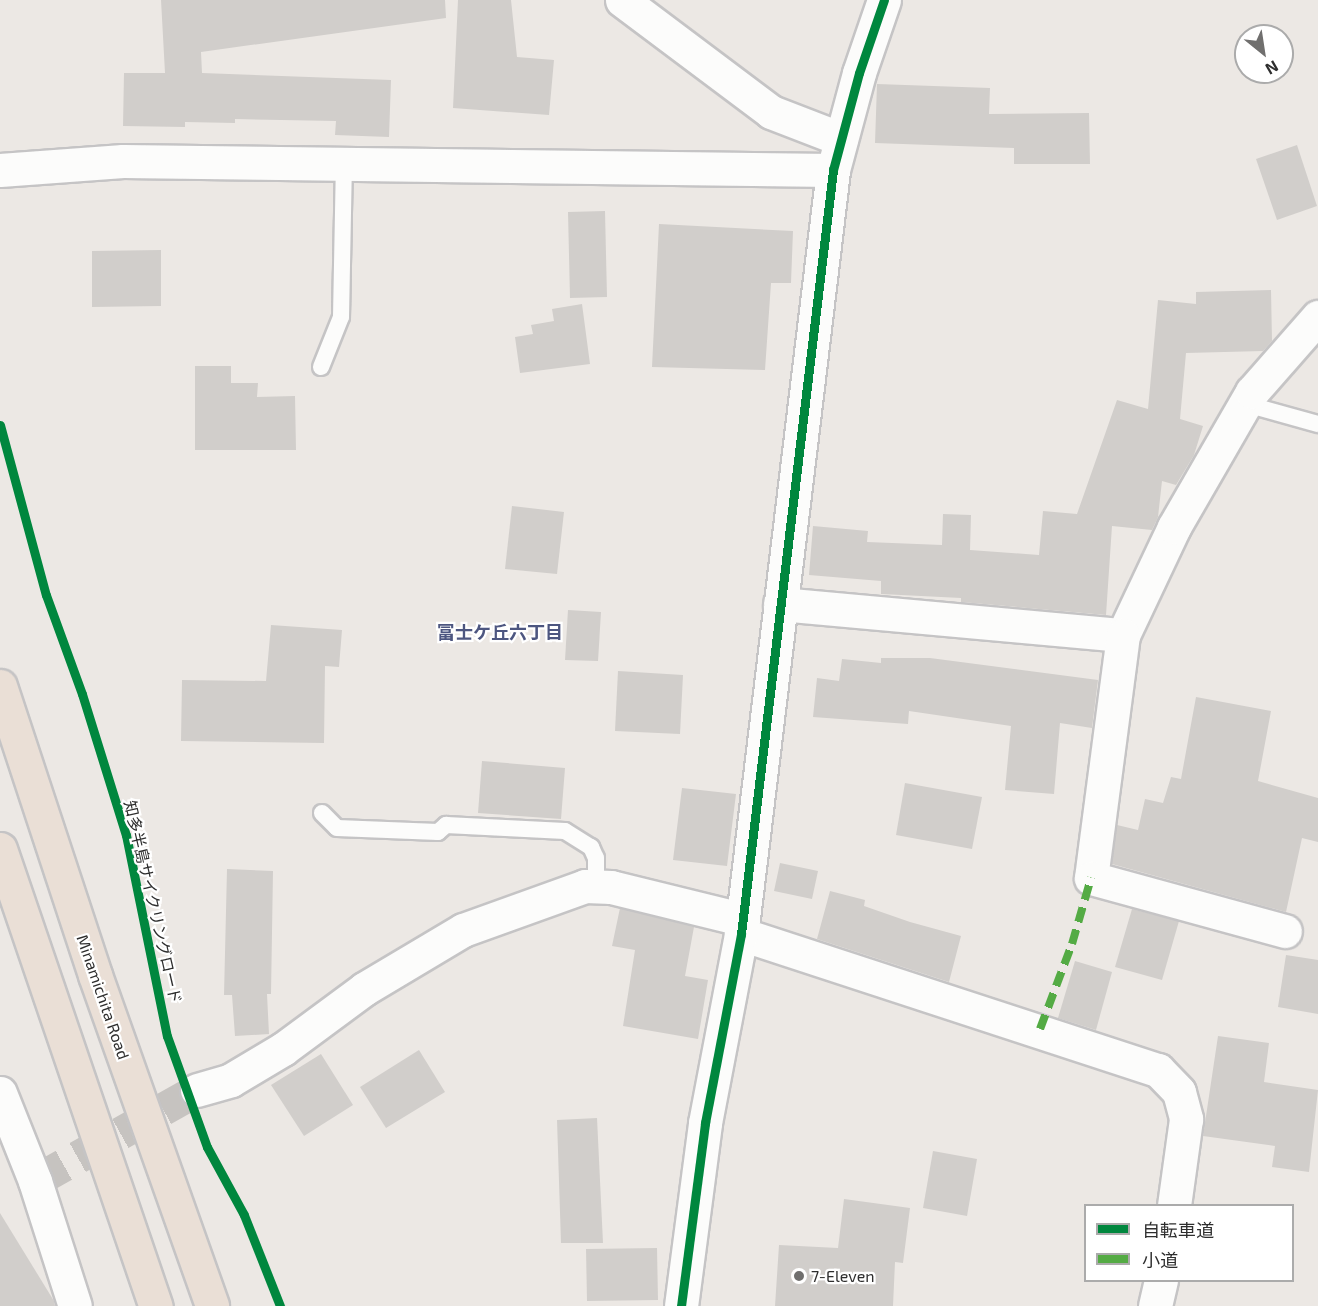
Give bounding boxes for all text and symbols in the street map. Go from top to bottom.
north arrow [1234,24,1294,84]
text: N [1262,57,1282,79]
district label: 冨士ケ丘六丁目 [437,621,563,643]
street label: 知多半島サイクリングロード [120,799,186,1005]
street label: Minamichita Road [73,932,133,1062]
legend [1084,1204,1294,1282]
text: 自転車道 [1142,1219,1214,1241]
text: 小道 [1142,1249,1178,1271]
place label: 7-Eleven [811,1266,875,1286]
marker: 7-Eleven [792,1269,806,1283]

